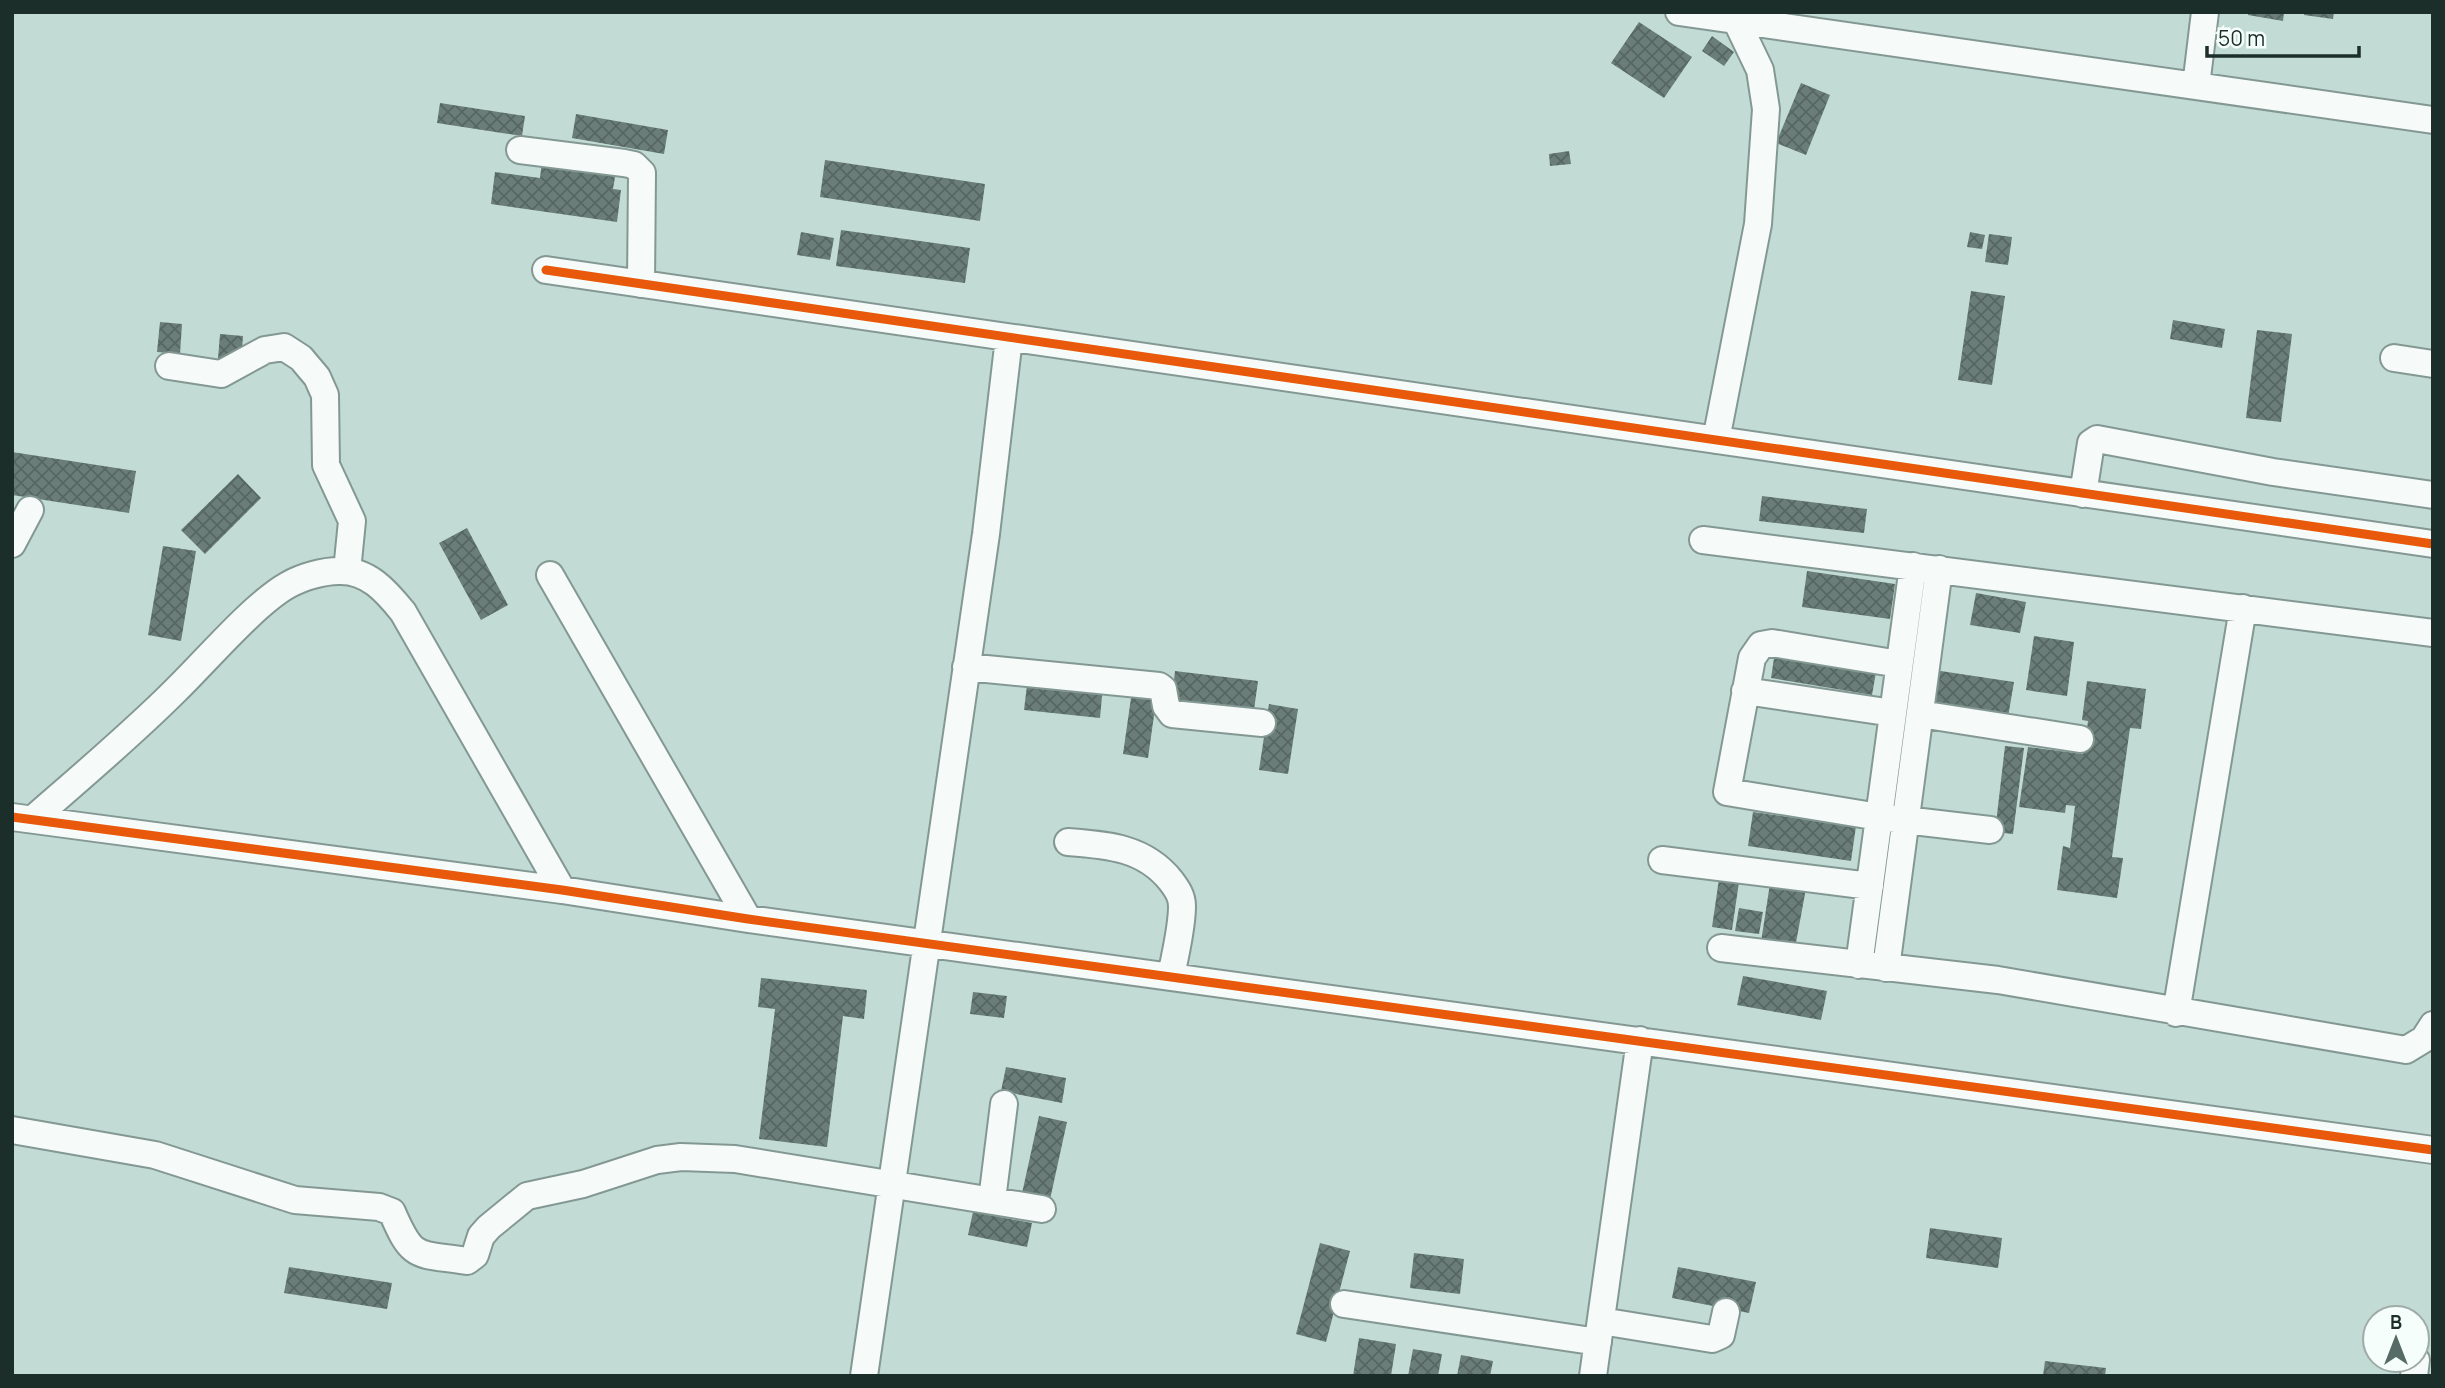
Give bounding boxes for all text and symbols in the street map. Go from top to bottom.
scale bar [2207,14,2359,58]
text: 50 m [2218,24,2265,52]
north arrow [2361,1304,2431,1374]
text: B [2390,1309,2402,1335]

